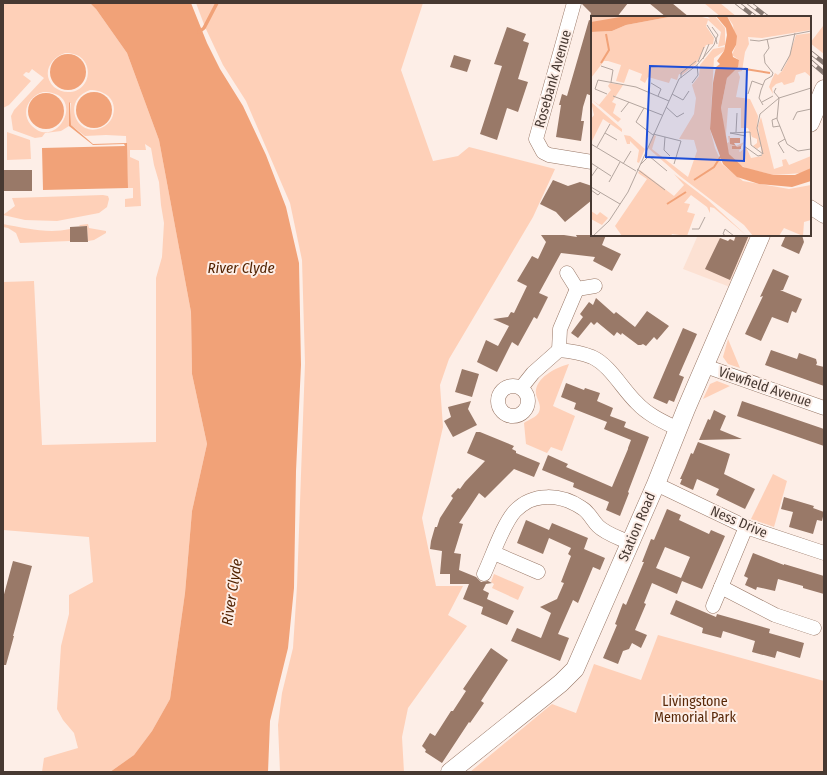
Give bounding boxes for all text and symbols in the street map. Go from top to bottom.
inset map [591,16,811,236]
street label: Rosebank Avenue [531,28,575,130]
water label: River Clyde [207,259,275,277]
street label: Viewfield Avenue [716,363,814,411]
street label: Station Road [615,490,659,564]
street label: Ness Drive [708,502,770,542]
water label: River Clyde [218,557,246,627]
park label: Livingstone Memorial Park [654,693,736,726]

